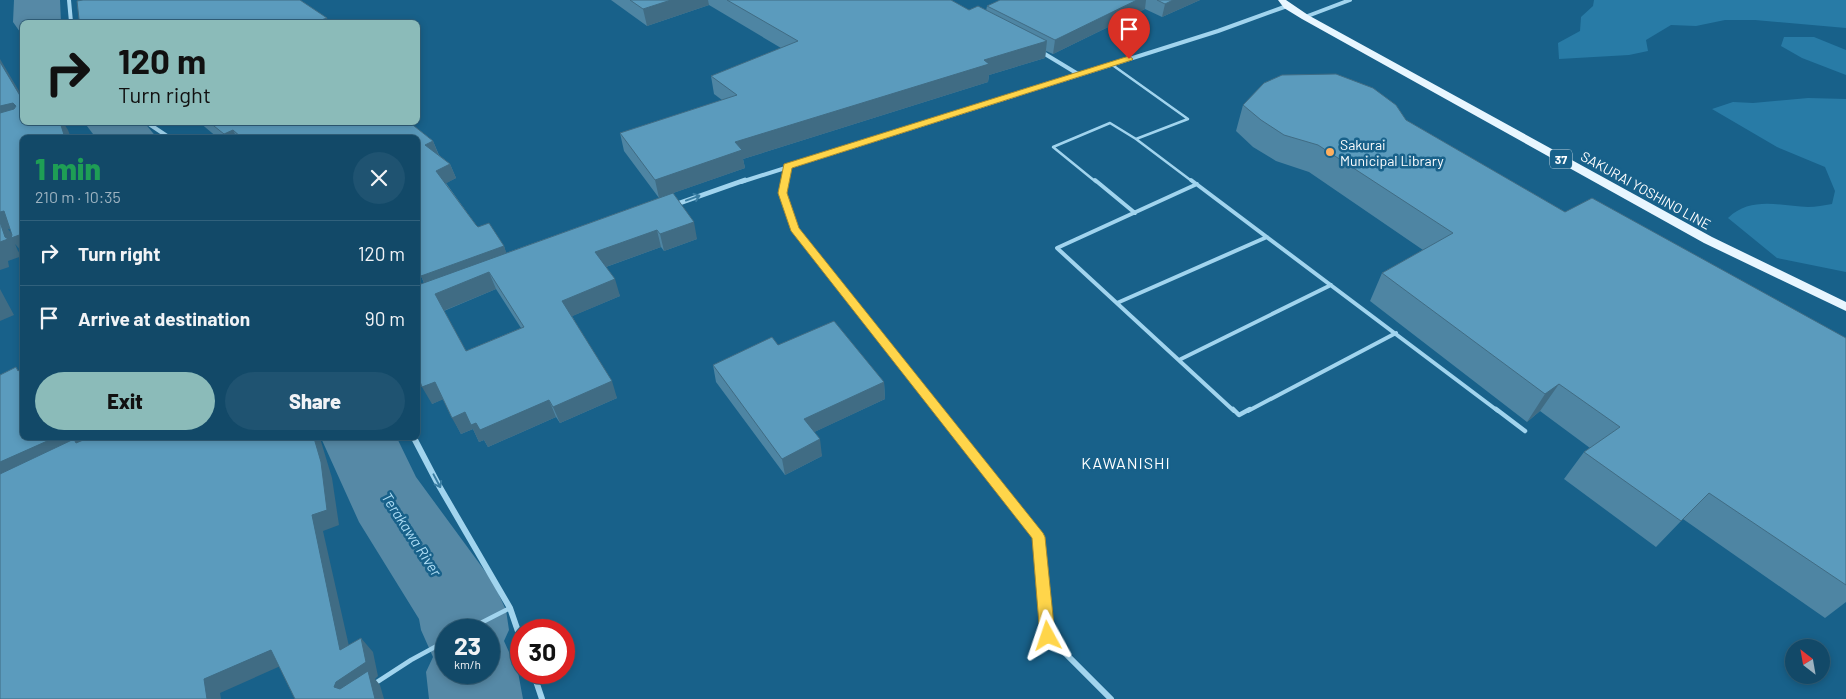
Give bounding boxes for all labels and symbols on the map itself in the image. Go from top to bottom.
pin [1108,8,1150,59]
place label: Sakurai Municipal Library [1340,136,1444,169]
marker: Sakurai Municipal Library [1324,146,1336,158]
street label: SAKURAI YOSHINO LINE [1578,147,1714,233]
road number: 37 [1550,150,1572,168]
one-way arrow [685,193,700,202]
district label: KAWANISHI [1081,453,1171,472]
one-way arrow [432,473,442,488]
water label: Terakawa River [378,489,446,580]
position arrow [1021,609,1073,661]
speed limit sign: 30 [510,619,575,684]
north arrow [1785,639,1830,684]

